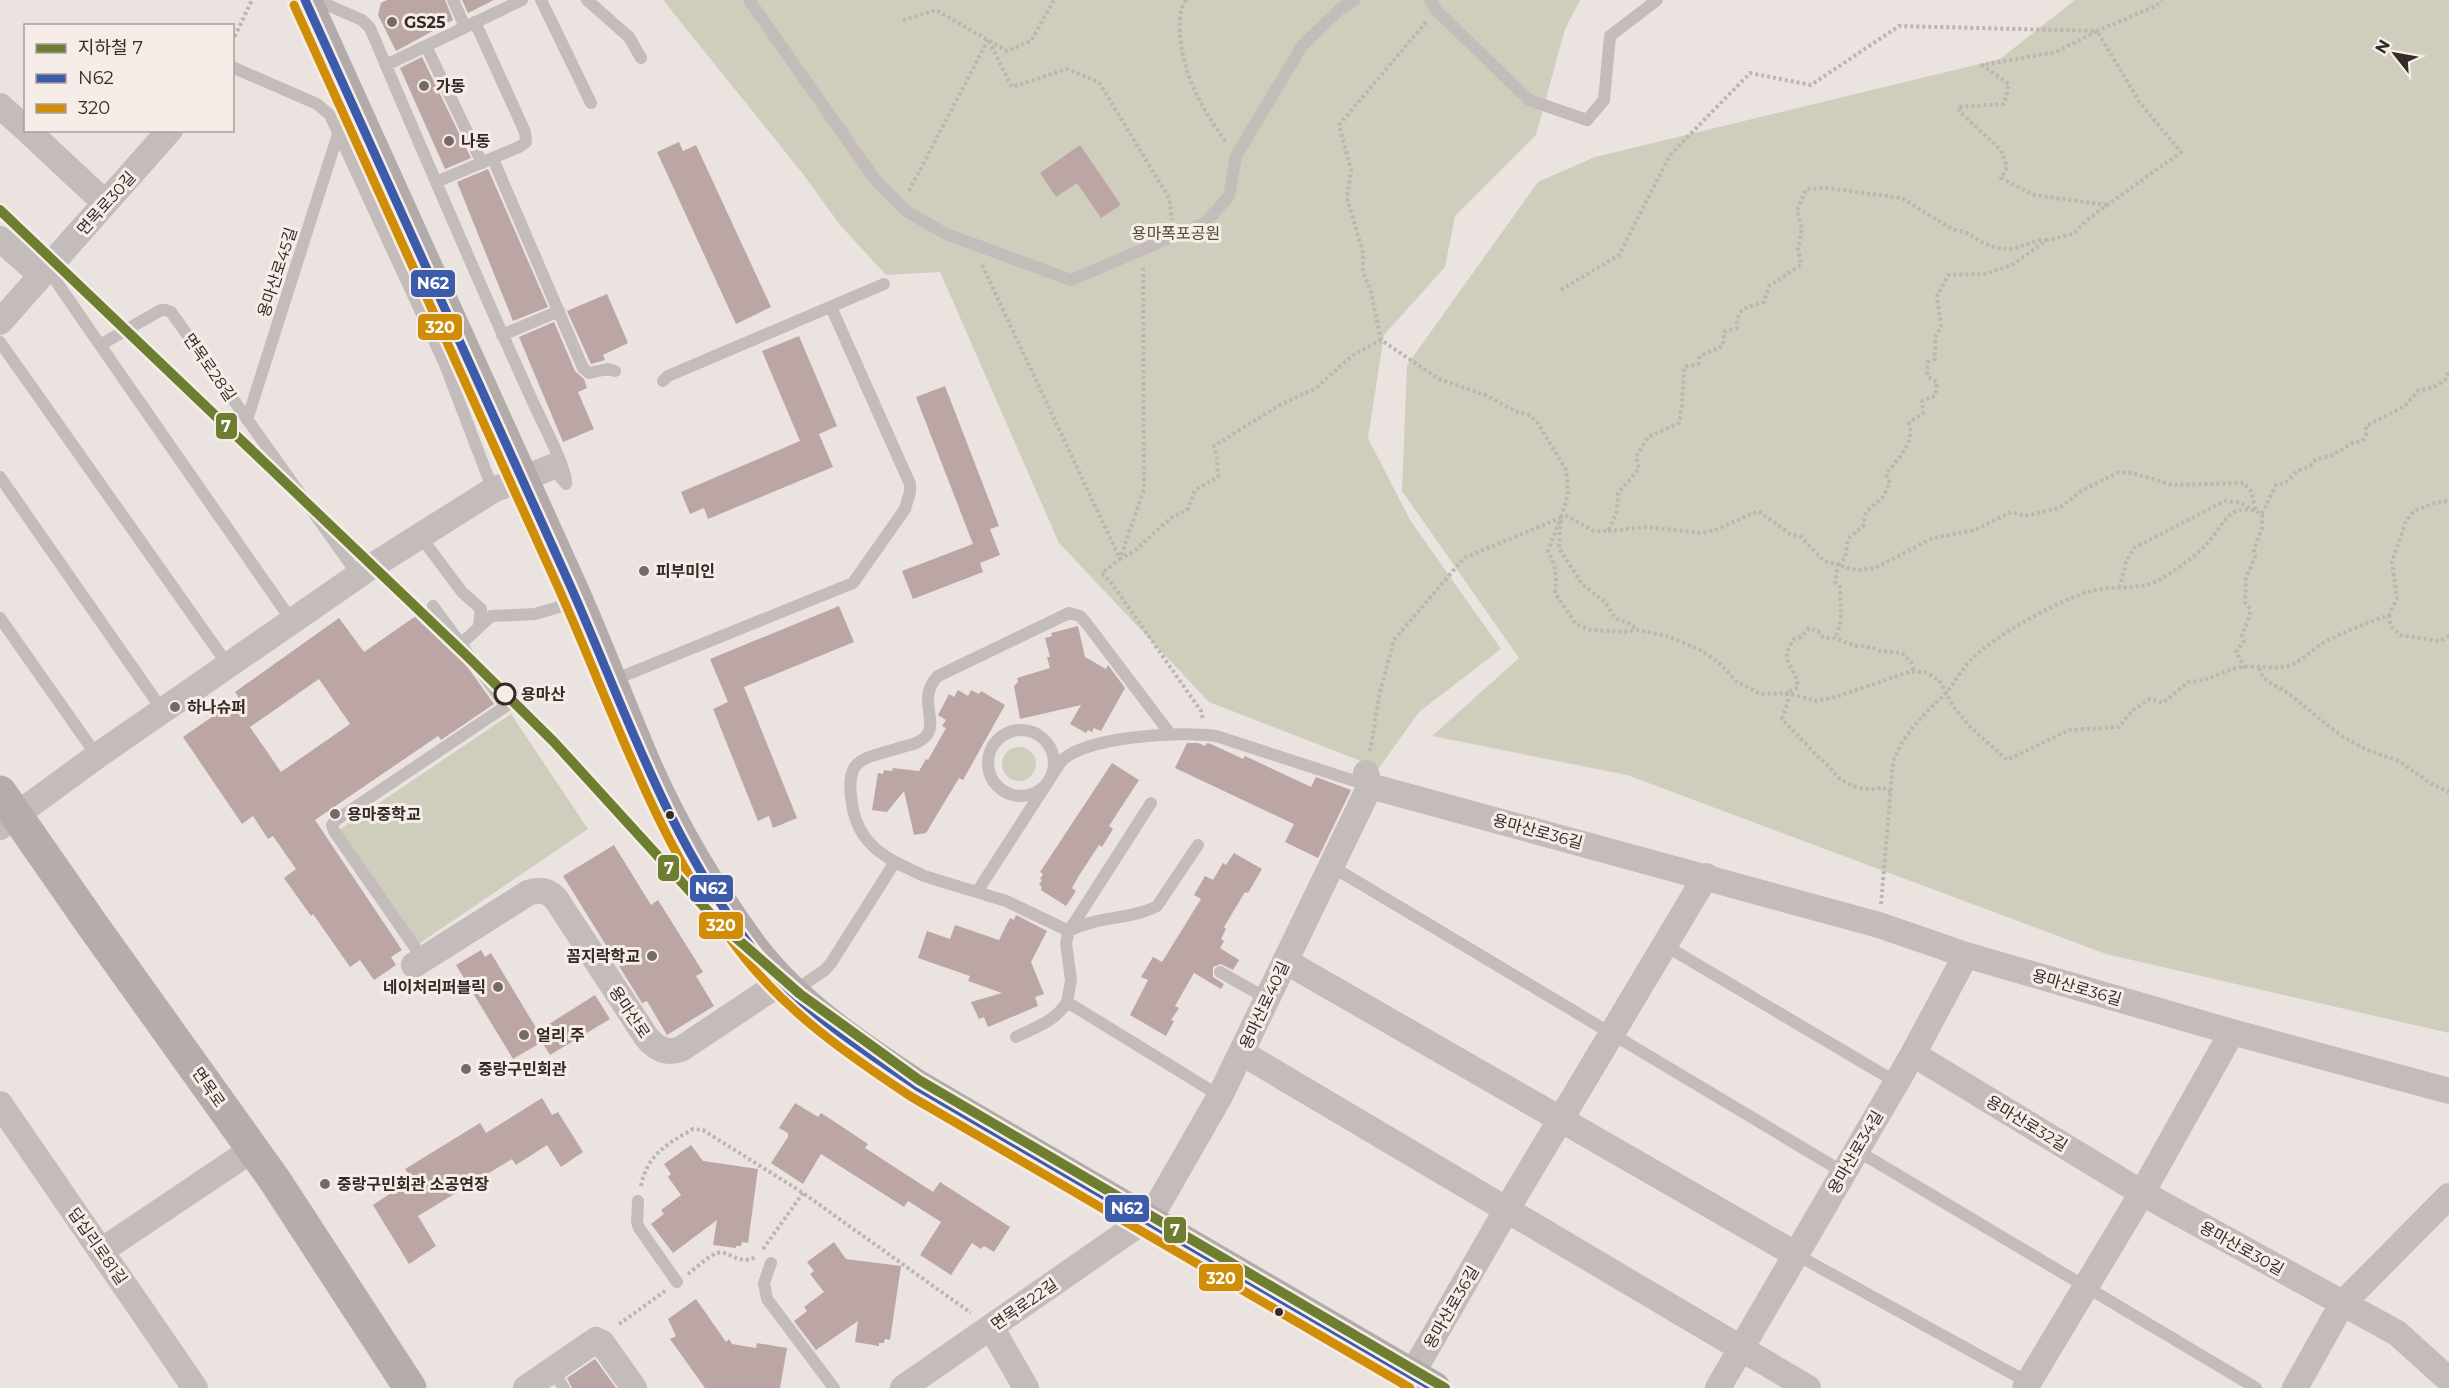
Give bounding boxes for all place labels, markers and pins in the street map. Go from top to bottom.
place label: GS25 [404,13,446,32]
marker: GS25 [385,15,399,29]
place label: 가동 [436,77,465,96]
marker: 가동 [417,79,431,93]
place label: 나동 [461,132,490,151]
marker: 나동 [442,134,456,148]
place label: 피부미인 [656,562,715,581]
marker: 피부미인 [637,564,651,578]
marker: 용마산 [494,683,516,705]
place label: 용마산 [521,685,565,704]
place label: 하나슈퍼 [187,698,246,717]
marker: 하나슈퍼 [168,700,182,714]
place label: 용마중학교 [347,805,421,824]
marker: 용마중학교 [328,807,342,821]
unlabelled marker [664,809,676,821]
place label: 꼼지락학교 [566,947,640,966]
marker: 꼼지락학교 [645,949,659,963]
place label: 네이처리퍼블릭 [383,978,486,997]
marker: 네이처리퍼블릭 [491,980,505,994]
place label: 얼리 주 [536,1026,585,1045]
marker: 얼리 주 [517,1028,531,1042]
place label: 중랑구민회관 [478,1060,567,1079]
marker: 중랑구민회관 [459,1062,473,1076]
place label: 중랑구민회관 소공연장 [337,1175,489,1194]
marker: 중랑구민회관 소공연장 [318,1177,332,1191]
unlabelled marker [1273,1306,1285,1318]

